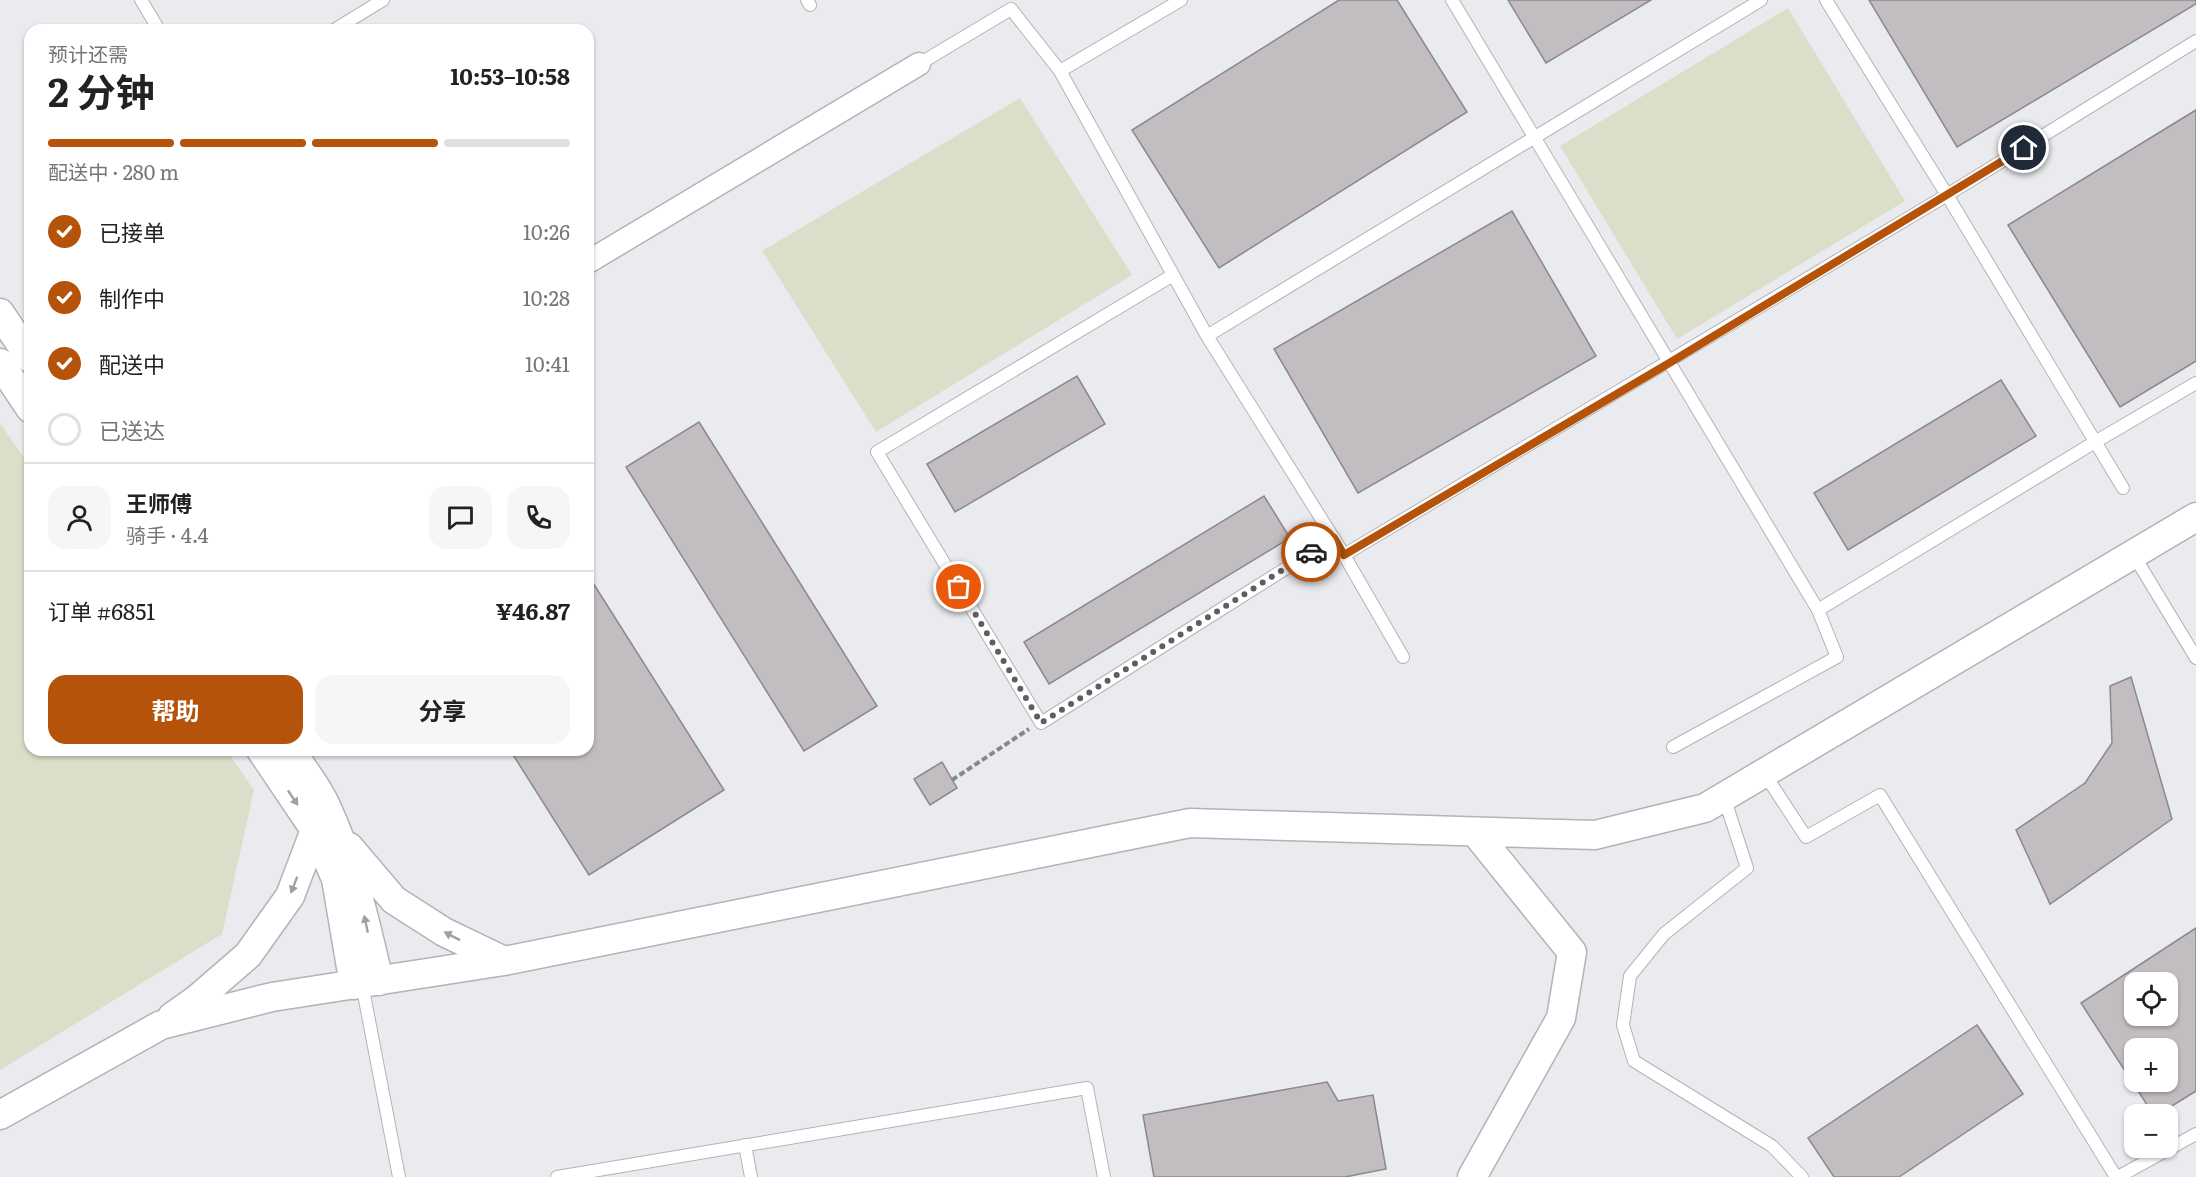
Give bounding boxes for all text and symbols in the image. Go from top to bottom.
text: 预计还需 [48,38,128,68]
text: 10:53–10:58 [450,59,570,92]
text: 2 分钟 [48,61,155,119]
pin [1998,122,2049,173]
icon: home [2007,131,2040,164]
text: 配送中 · 280 m [48,156,179,186]
icon: check [48,215,81,248]
text: 已接单 [99,215,165,248]
text: 10:26 [523,216,570,246]
icon: check [48,281,81,314]
text: 制作中 [99,281,165,314]
text: 10:28 [523,282,570,312]
icon: check [48,347,81,380]
text: 配送中 [99,347,165,380]
text: 10:41 [525,348,570,378]
text: 已送达 [99,413,165,446]
button: person [48,486,111,549]
text: 王师傅 [126,486,192,519]
button: chat [429,486,492,549]
button: phone [507,486,570,549]
text: 骑手 · 4.4 [126,519,209,549]
courier [1281,522,1341,582]
icon: car [1295,536,1328,569]
pin [933,561,984,612]
icon: bag [942,570,975,603]
text: 订单 #6851 [48,594,155,627]
text: ¥46.87 [496,594,570,627]
button: 帮助 [48,675,303,744]
button: 分享 [315,675,570,744]
one-way arrow [288,790,299,807]
one-way arrow [289,876,298,894]
one-way arrow [361,915,370,934]
one-way arrow [443,931,460,940]
map controls [2124,972,2178,1158]
button: locate [2124,972,2178,1026]
button: + [2124,1038,2178,1092]
button: − [2124,1104,2178,1158]

